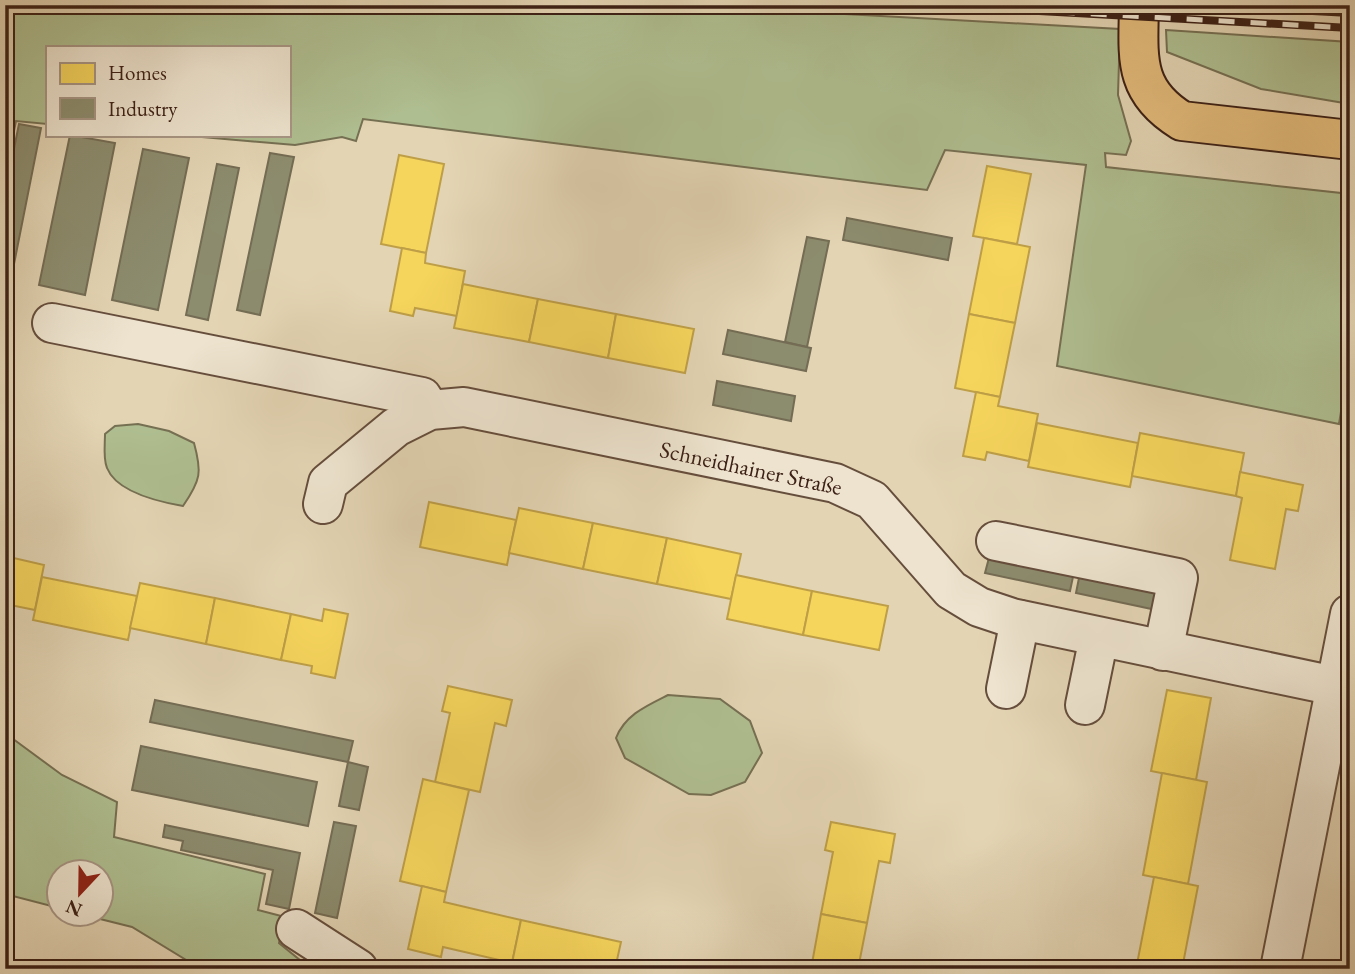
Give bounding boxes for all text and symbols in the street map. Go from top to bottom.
legend [46,46,290,136]
text: Homes [108,59,167,86]
text: Industry [108,95,178,122]
street label: Schneidhainer Straße [657,434,845,502]
north arrow [46,858,116,928]
text: N [61,894,86,923]

